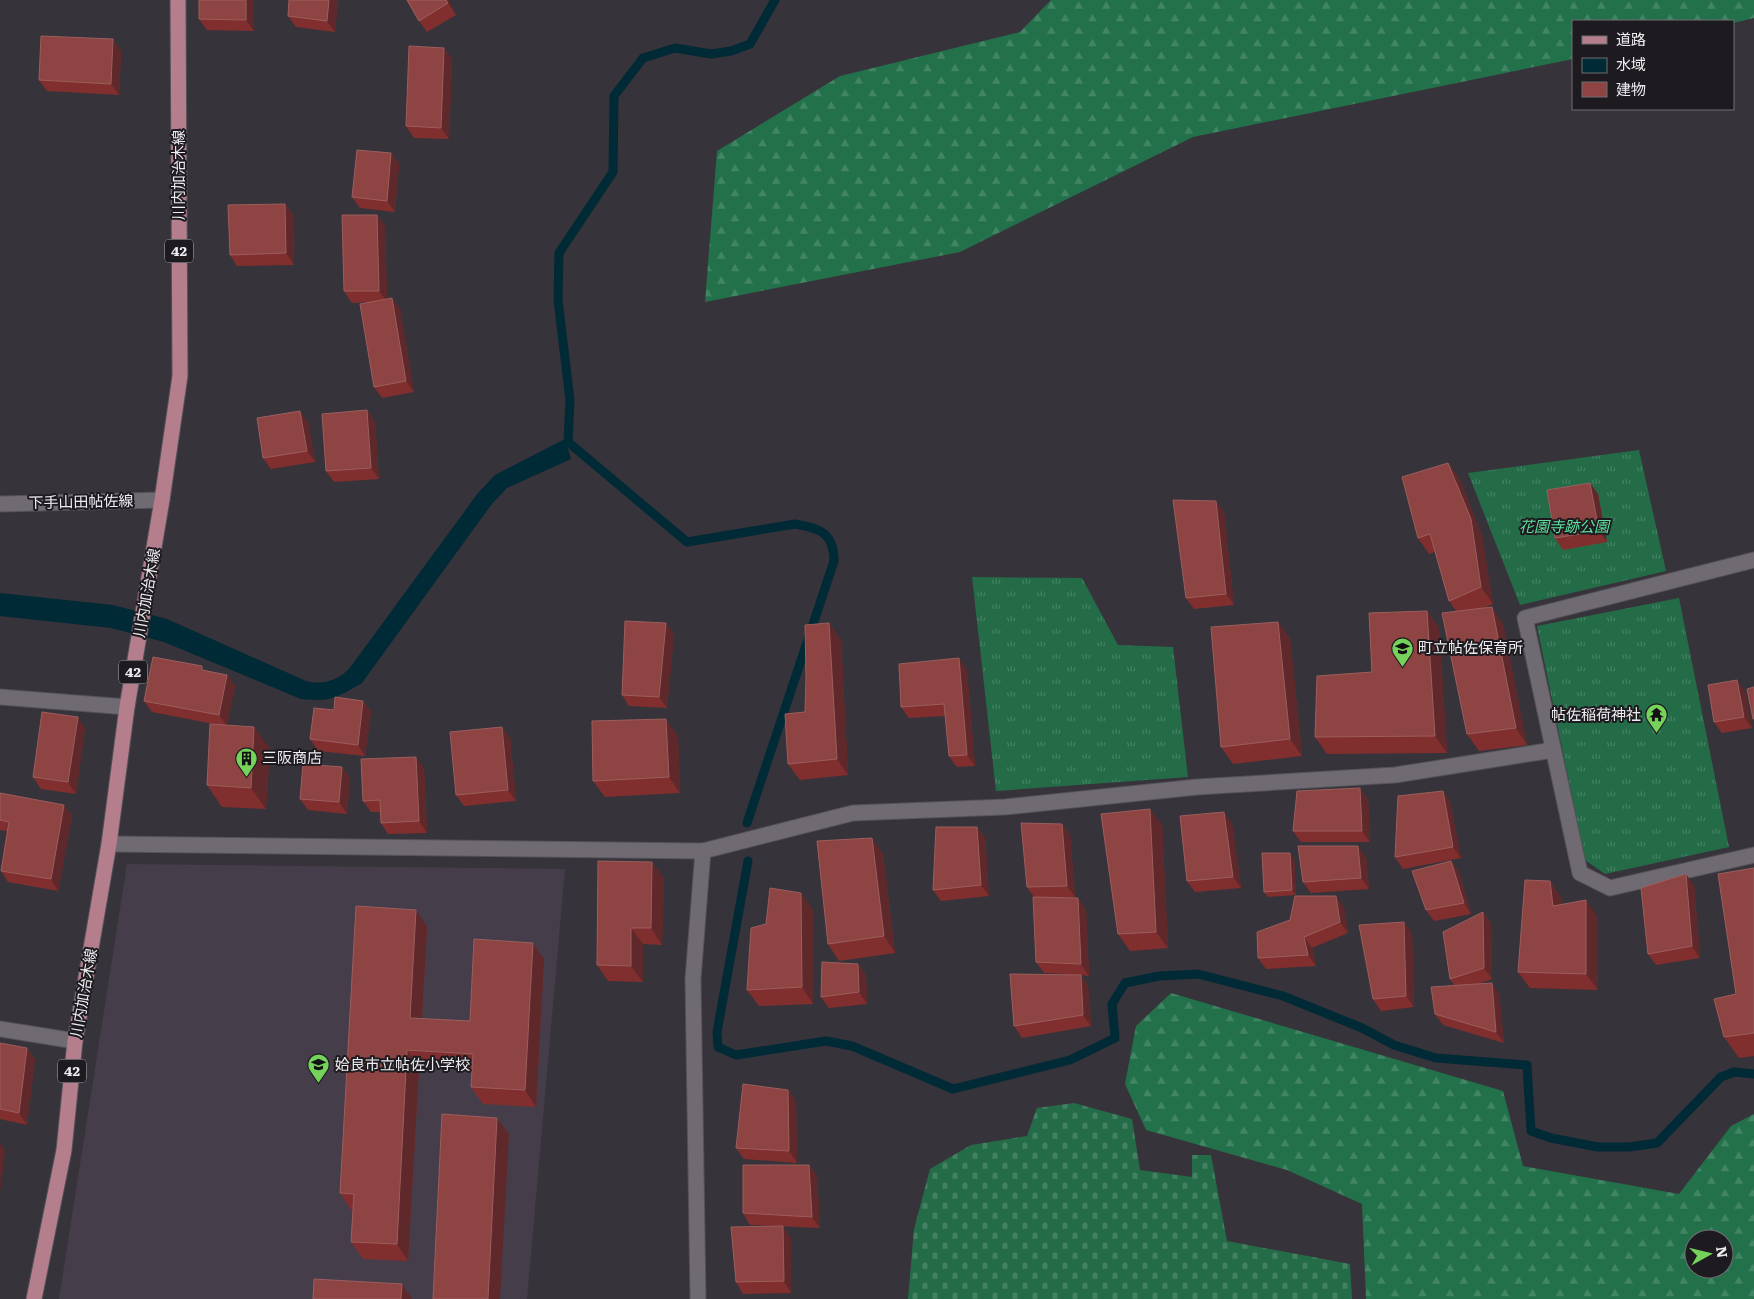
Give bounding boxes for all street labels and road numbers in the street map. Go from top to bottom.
street label: 川内加治木線 [166,130,189,220]
road number: 42 [165,240,193,262]
street label: 下手山田帖佐線 [28,488,134,513]
street label: 川内加治木線 [126,546,165,639]
road number: 42 [119,660,147,684]
street label: 川内加治木線 [63,946,102,1039]
road number: 42 [58,1060,86,1082]

